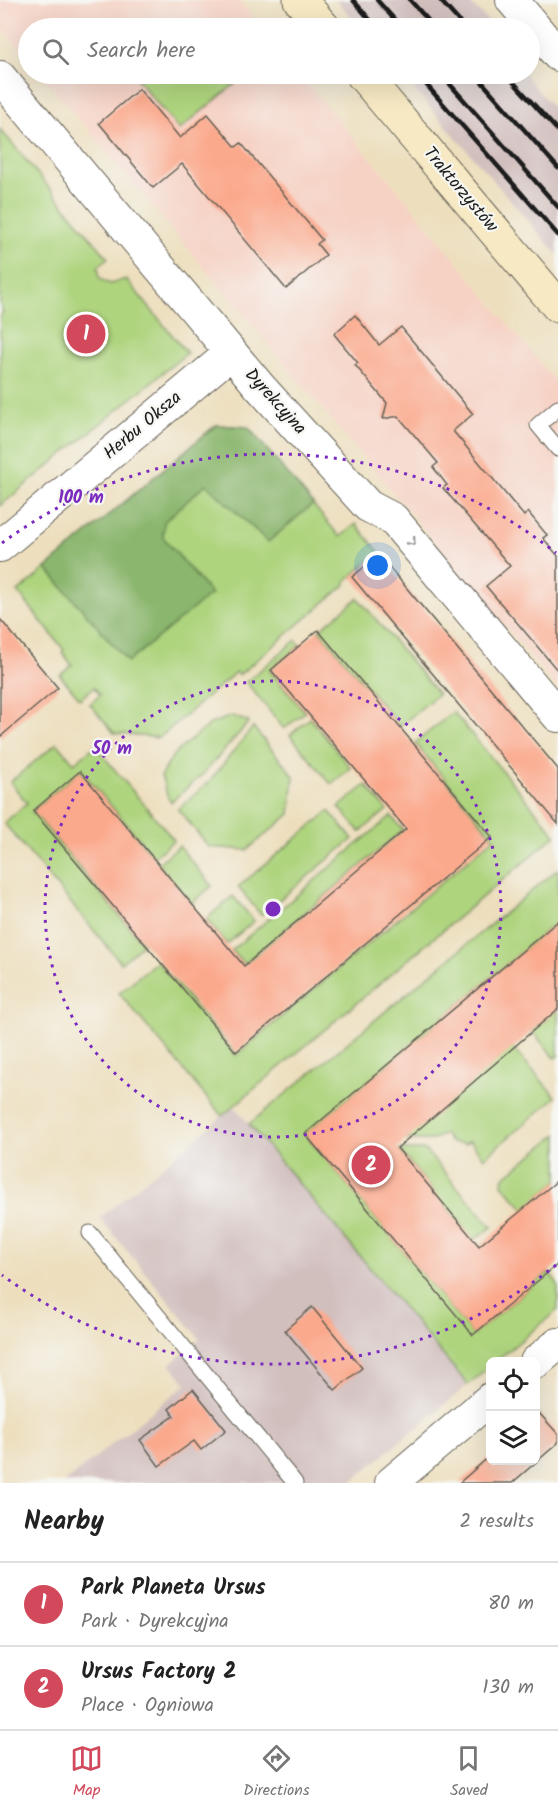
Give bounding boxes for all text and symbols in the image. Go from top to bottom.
search box [18,18,540,84]
text: Search here [87,34,195,69]
icon: search [39,35,72,68]
street label: Traktorzystów [415,141,505,240]
pin: 1 [66,312,106,356]
street label: Dyrekcyjna [237,362,313,442]
street label: Herbu Oksza [97,384,189,468]
text: 100 m [58,484,104,513]
one-way arrow [405,535,416,546]
your location [363,551,392,580]
text: 50 m [91,735,132,764]
centre of rings [263,899,283,919]
pin: 2 [352,1142,391,1188]
map controls [486,1357,540,1465]
button: locate [486,1357,540,1411]
button: layers [486,1411,540,1465]
text: Nearby [24,1501,104,1543]
text: 2 results [459,1506,534,1538]
text: Park Planeta Ursus [81,1571,266,1606]
text: 1 [40,1588,47,1620]
text: 80 m [488,1588,534,1620]
text: Park · Dyrekcyjna [81,1606,229,1638]
text: Ursus Factory 2 [81,1655,236,1690]
text: 2 [38,1672,49,1704]
text: 130 m [482,1672,534,1704]
text: Place · Ogniowa [81,1690,214,1722]
tab: Map [70,1742,103,1803]
tab: Directions [243,1742,310,1803]
tab: Saved [450,1742,488,1803]

